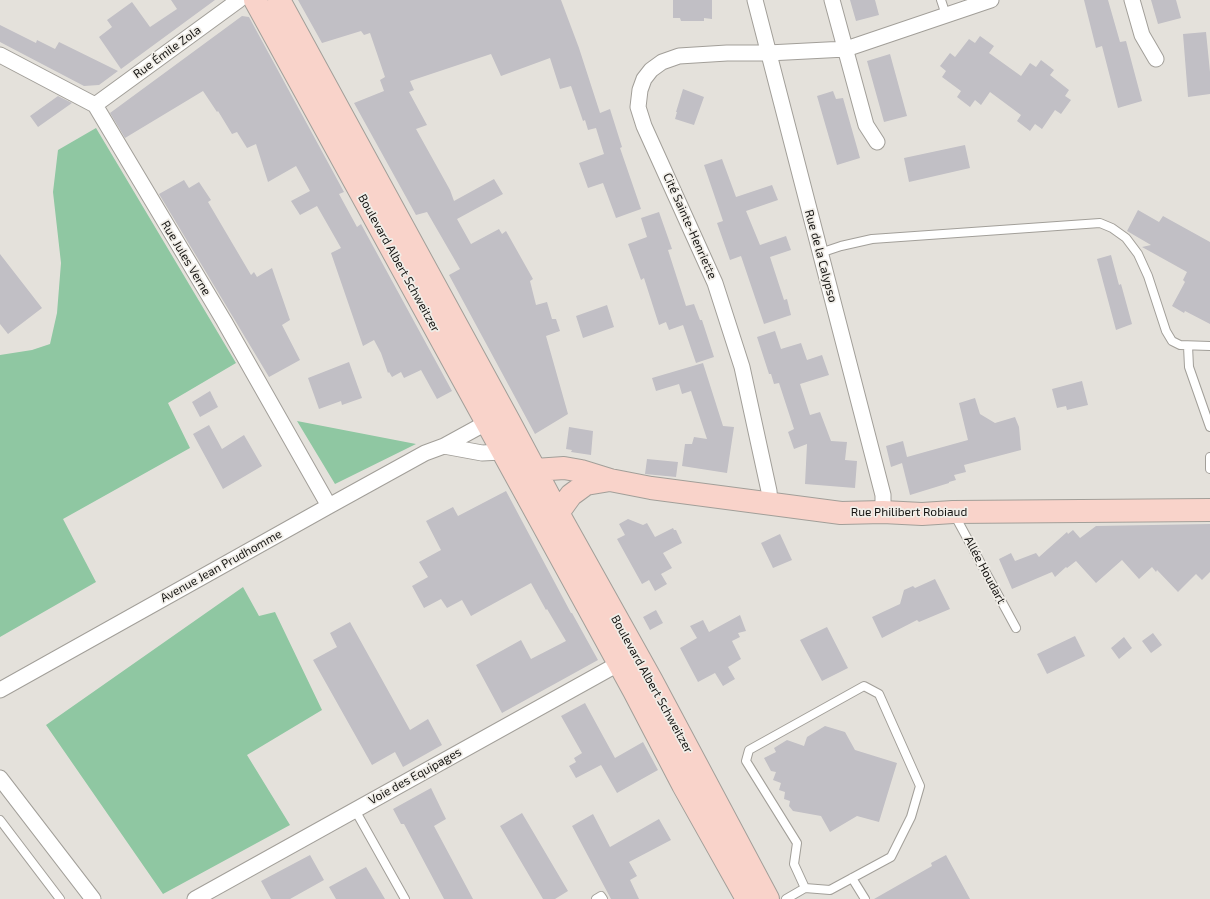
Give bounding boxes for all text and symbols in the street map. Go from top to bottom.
street label: Rue Émile Zola [130,23,204,81]
street label: Cité Sainte-Henriette [660,171,720,281]
street label: Boulevard Albert Schweitzer [355,192,443,334]
street label: Rue de la Calypso [802,208,840,304]
street label: Rue Jules Verne [158,218,214,298]
street label: Rue Philibert Robiaud [851,505,967,519]
street label: Avenue Jean Prudhomme [158,527,284,605]
street label: Allée Houdart [961,534,1009,606]
street label: Boulevard Albert Schweitzer [608,613,696,755]
street label: Voie des Equipages [366,745,464,807]

